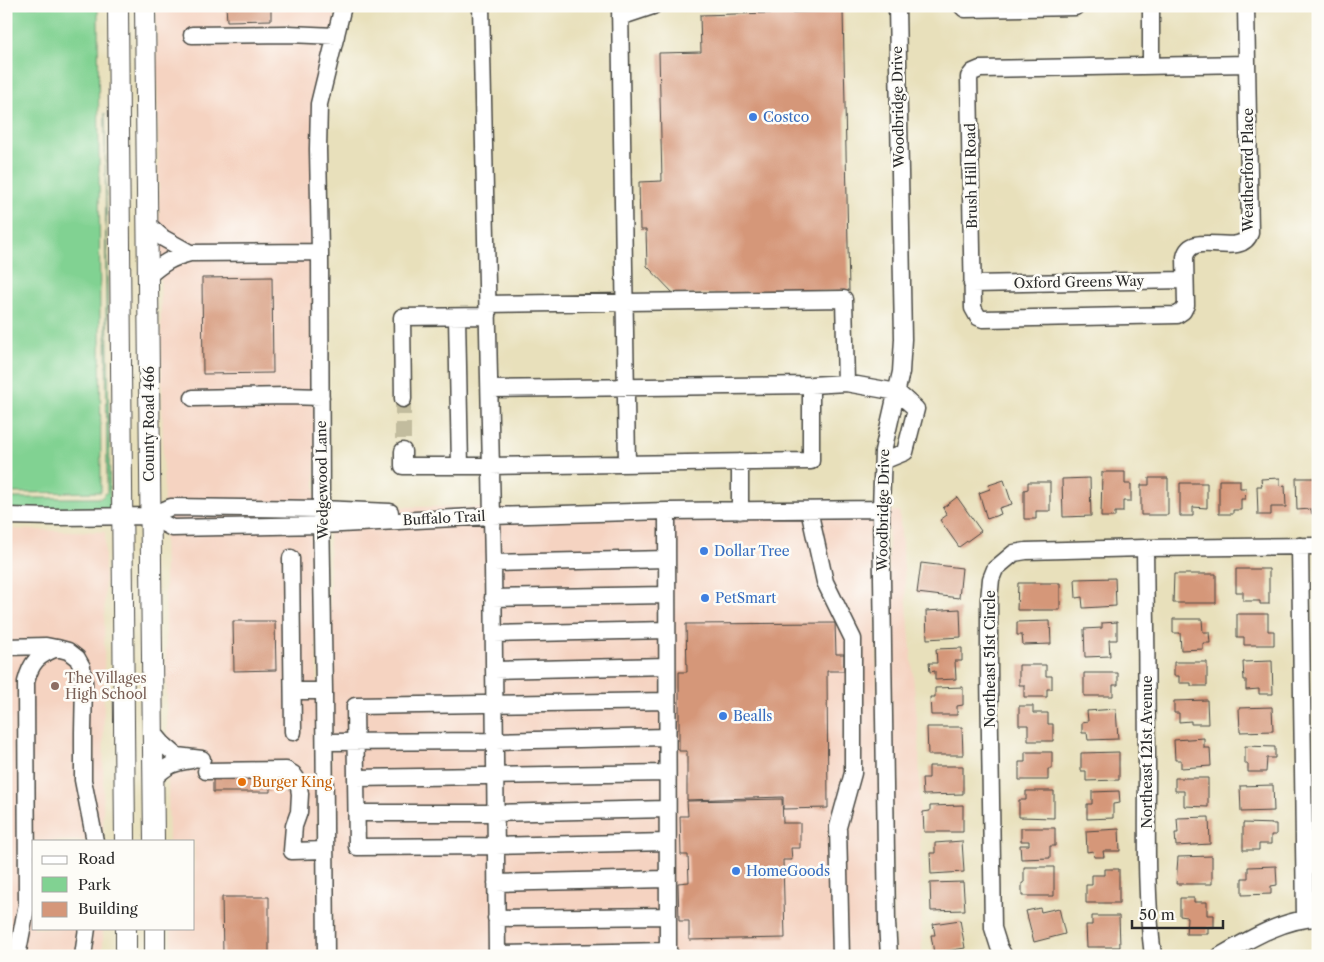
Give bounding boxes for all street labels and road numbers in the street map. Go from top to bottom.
street label: Woodbridge Drive [888,46,908,169]
street label: Weatherford Place [1239,108,1257,233]
street label: Brush Hill Road [961,122,981,229]
street label: Oxford Greens Way [1014,272,1145,292]
street label: County Road 466 [140,366,158,482]
street label: Wedgewood Lane [312,420,332,541]
street label: Woodbridge Drive [873,449,893,572]
street label: Buffalo Trail [402,507,486,529]
street label: Northeast 51st Circle [981,590,999,728]
street label: Northeast 121st Avenue [1138,675,1156,829]

